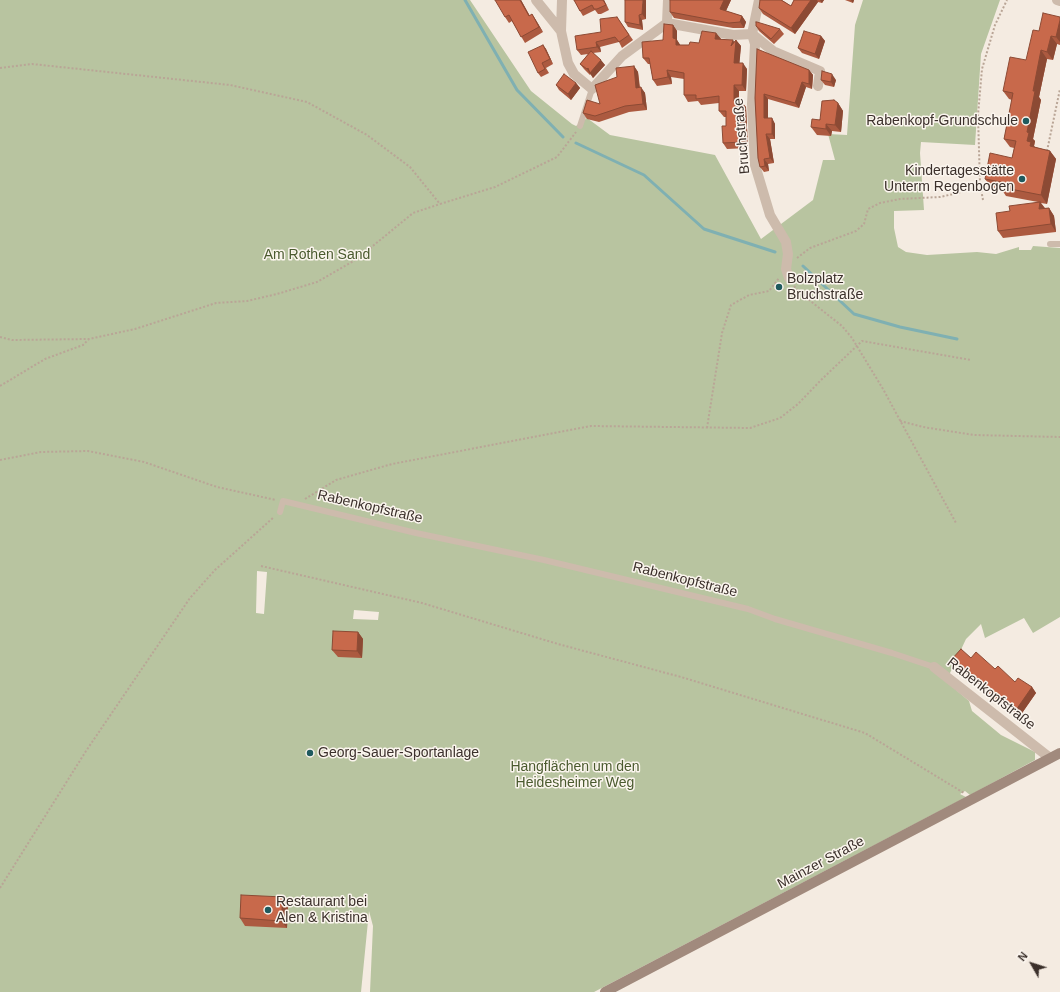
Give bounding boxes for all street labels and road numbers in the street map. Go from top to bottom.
street label: Bruchstraße [730,97,754,175]
street label: Rabenkopfstraße [316,487,424,527]
street label: Rabenkopfstraße [631,559,739,601]
street label: Rabenkopfstraße [944,654,1038,734]
street label: Mainzer Straße [775,833,867,893]

